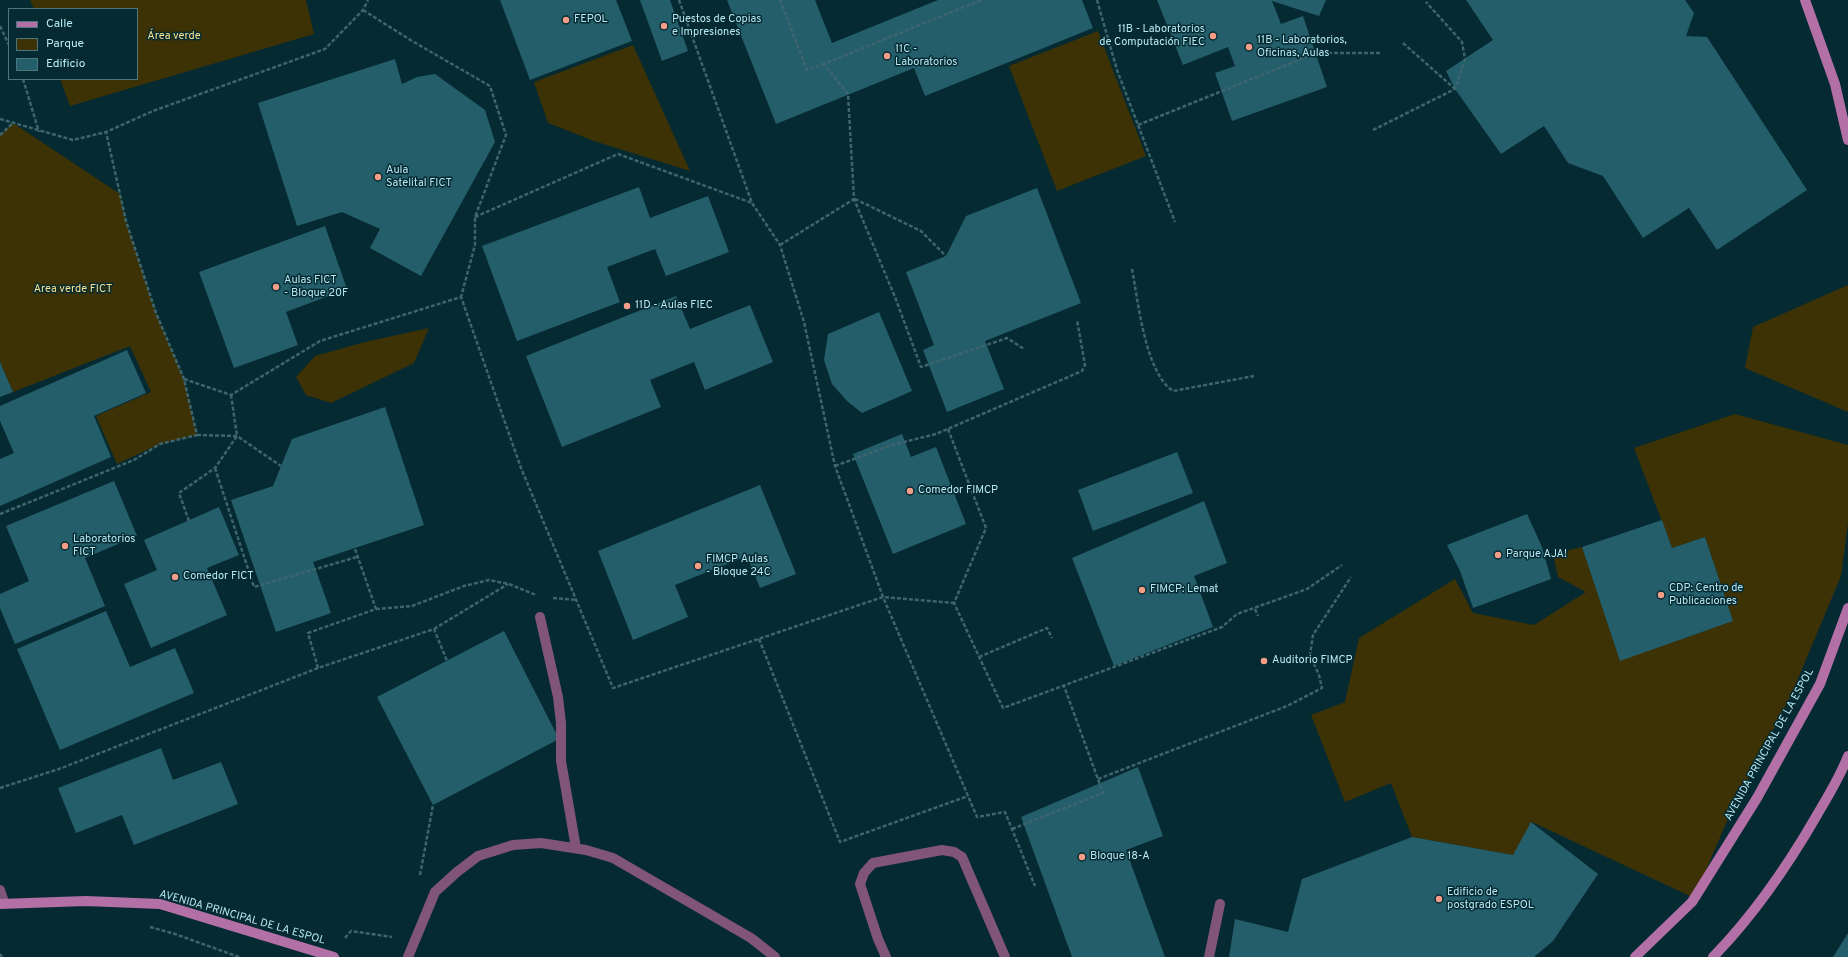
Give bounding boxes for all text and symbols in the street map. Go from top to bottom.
legend [8,8,138,80]
place label: FEPOL [574,13,608,27]
place label: Puestos de Copias e Impresiones [672,13,761,39]
marker: FEPOL [561,15,571,25]
text: Calle [46,16,73,32]
marker: Puestos de Copias e Impresiones [659,21,669,31]
place label: 11B - Laboratorios de Computación FIEC [1099,23,1205,49]
park label: Área verde [147,30,201,44]
marker: 11B - Laboratorios de Computación FIEC [1208,31,1218,41]
place label: 11B - Laboratorios, Oficinas, Aulas [1257,34,1347,60]
text: Parque [46,36,84,52]
marker: 11B - Laboratorios, Oficinas, Aulas [1244,42,1254,52]
place label: 11C - Laboratorios [895,43,957,69]
marker: 11C - Laboratorios [882,51,892,61]
text: Edificio [46,56,85,72]
place label: Aula Satelital FICT [386,164,452,190]
marker: Aula Satelital FICT [373,172,383,182]
place label: Aulas FICT - Bloque 20F [284,274,348,300]
marker: Aulas FICT - Bloque 20F [271,282,281,292]
park label: Area verde FICT [34,283,112,297]
place label: 11D - Aulas FIEC [635,299,713,313]
marker: 11D - Aulas FIEC [622,301,632,311]
place label: Comedor FIMCP [918,484,998,498]
marker: Comedor FIMCP [905,486,915,496]
place label: Laboratorios FICT [73,533,135,559]
marker: Laboratorios FICT [60,541,70,551]
place label: Parque AJA! [1506,548,1567,562]
marker: Parque AJA! [1493,550,1503,560]
place label: FIMCP Aulas - Bloque 24C [706,553,771,579]
marker: FIMCP Aulas - Bloque 24C [693,561,703,571]
place label: Comedor FICT [183,570,254,584]
marker: Comedor FICT [170,572,180,582]
place label: CDP: Centro de Publicaciones [1669,582,1743,608]
place label: FIMCP: Lemat [1150,583,1218,597]
marker: FIMCP: Lemat [1137,585,1147,595]
marker: CDP: Centro de Publicaciones [1656,590,1666,600]
place label: Auditorio FIMCP [1272,654,1352,668]
marker: Auditorio FIMCP [1259,656,1269,666]
street label: AVENIDA PRINCIPAL DE LA ESPOL [1723,667,1817,823]
place label: Bloque 18-A [1090,850,1150,864]
marker: Bloque 18-A [1077,852,1087,862]
place label: Edificio de postgrado ESPOL [1447,886,1534,912]
street label: AVENIDA PRINCIPAL DE LA ESPOL [158,888,326,948]
marker: Edificio de postgrado ESPOL [1434,894,1444,904]

